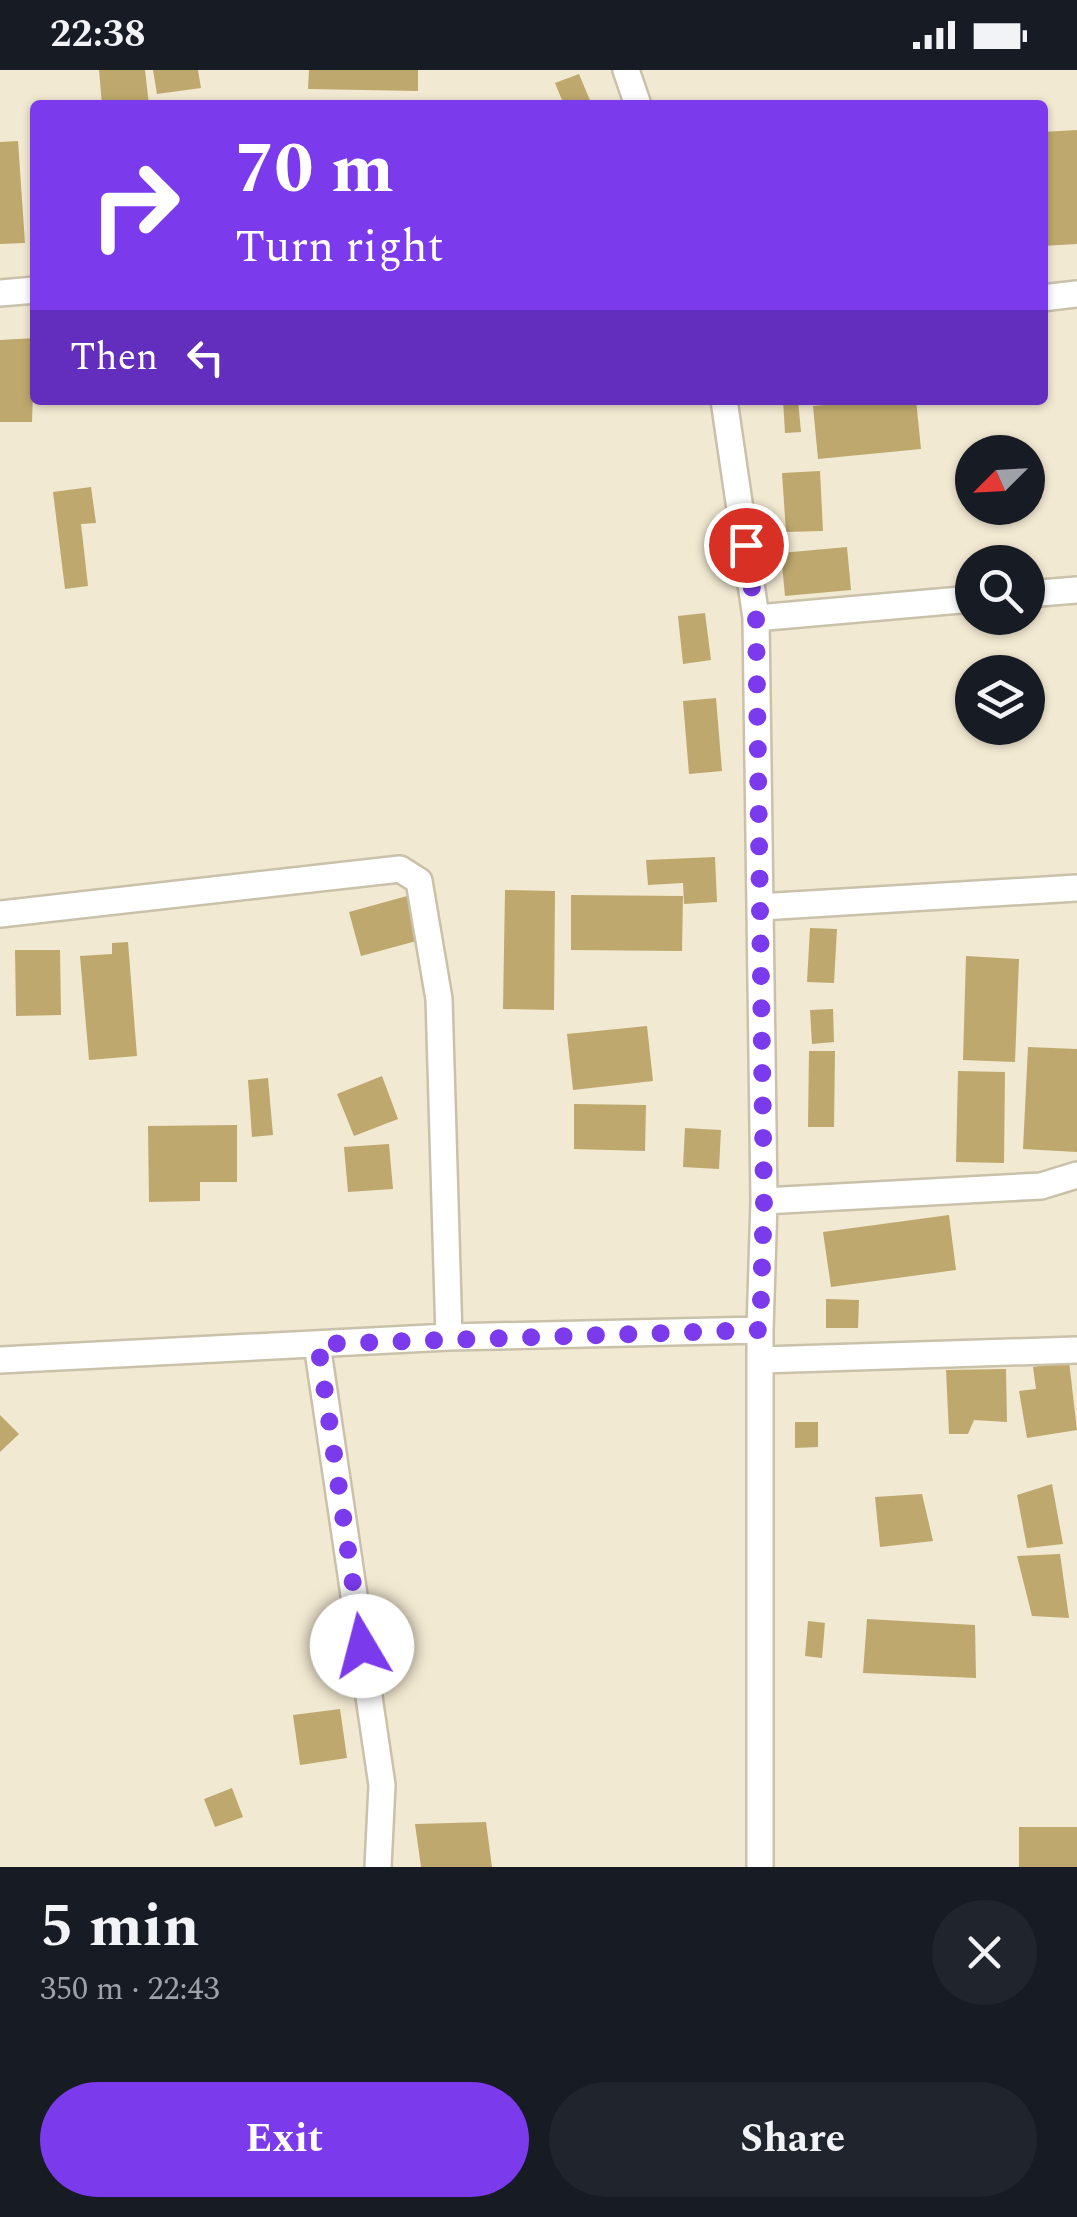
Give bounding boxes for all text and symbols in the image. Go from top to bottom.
text: 22:38 [50,6,145,64]
text: 70 m [235,117,394,223]
icon: right [70,140,200,270]
text: Turn right [235,213,444,282]
text: Then [70,329,158,387]
icon: left [178,330,233,385]
north arrow [955,435,1045,525]
map controls [955,435,1045,745]
pin [704,503,789,588]
icon: arrive [719,518,774,573]
button: search [955,545,1045,635]
button: layers [955,655,1045,745]
position arrow [310,1594,414,1698]
text: 5 min [40,1881,200,1973]
button: close [932,1900,1037,2005]
text: 350 m · 22:43 [40,1965,220,2014]
button: Exit [40,2082,529,2197]
button: Share [549,2082,1037,2197]

